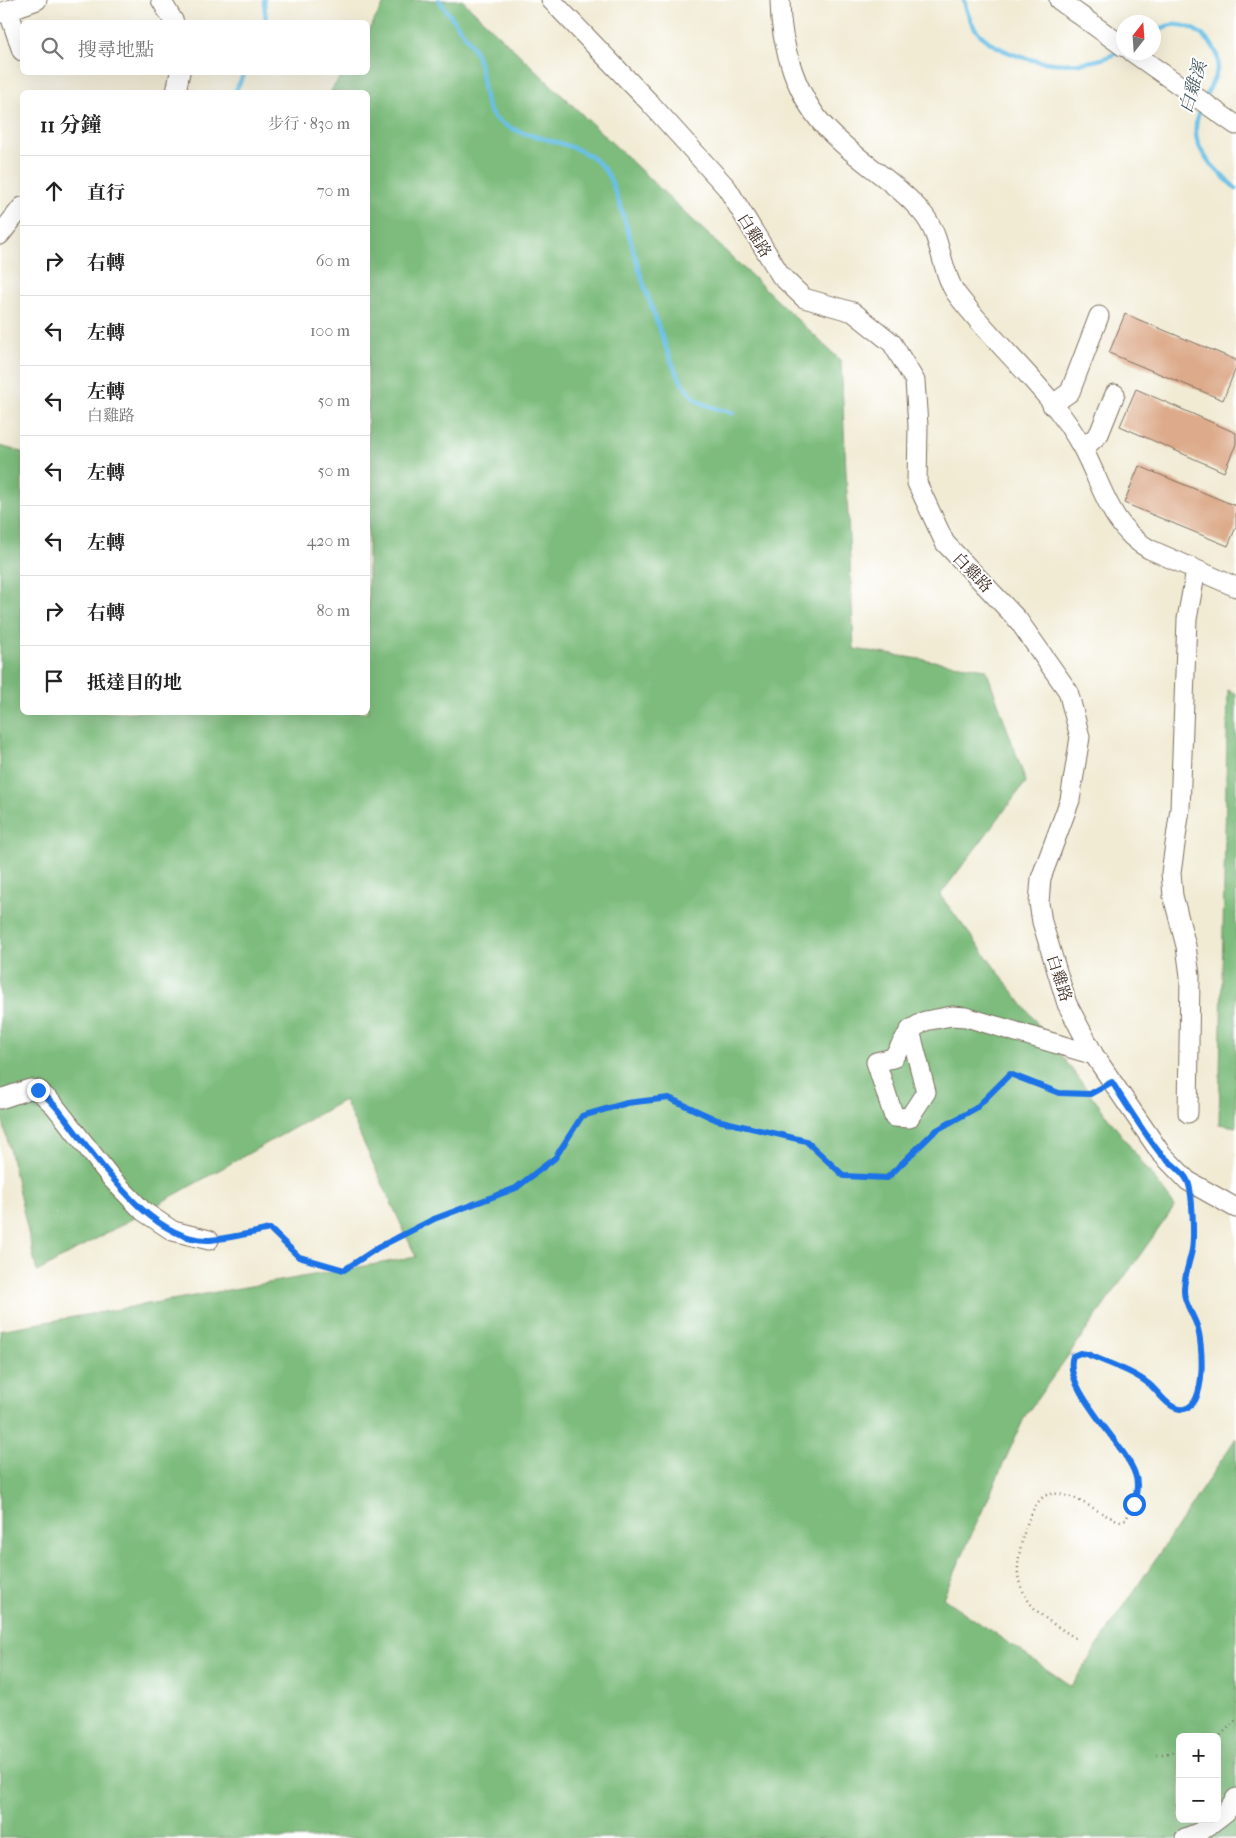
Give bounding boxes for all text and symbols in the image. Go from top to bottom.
north arrow [1116,15,1161,60]
search box [20,20,370,75]
icon: search [38,34,66,62]
text: 搜尋地點 [78,39,154,61]
water label: 白雞溪 [1176,56,1212,116]
text: 11 分鐘 [40,113,102,137]
text: 步行 · 830 m [268,114,350,133]
icon: ahead [40,177,68,205]
text: 70 m [317,181,350,200]
text: 直行 [87,182,125,204]
street label: 白雞路 [734,210,775,261]
icon: right [40,247,68,275]
text: 60 m [316,251,350,270]
text: 右轉 [87,252,125,274]
icon: left [40,317,68,345]
text: 100 m [310,321,350,340]
text: 左轉 [87,322,125,344]
text: 左轉 [87,381,125,403]
icon: left [40,387,68,415]
text: 50 m [318,391,350,410]
text: 白雞路 [87,406,135,425]
icon: left [40,457,68,485]
text: 50 m [318,461,350,480]
text: 左轉 [87,462,125,484]
icon: left [40,527,68,555]
text: 420 m [307,531,350,550]
text: 左轉 [87,532,125,554]
street label: 白雞路 [949,548,996,596]
icon: right [40,597,68,625]
text: 80 m [316,601,350,620]
text: 右轉 [87,602,125,624]
icon: arrive [40,667,68,695]
text: 抵達目的地 [87,672,182,694]
street label: 白雞路 [1043,952,1076,1004]
route end [27,1079,50,1102]
route start [1123,1493,1146,1516]
map controls [1176,1733,1221,1823]
button: + [1176,1733,1221,1778]
button: − [1176,1778,1221,1823]

